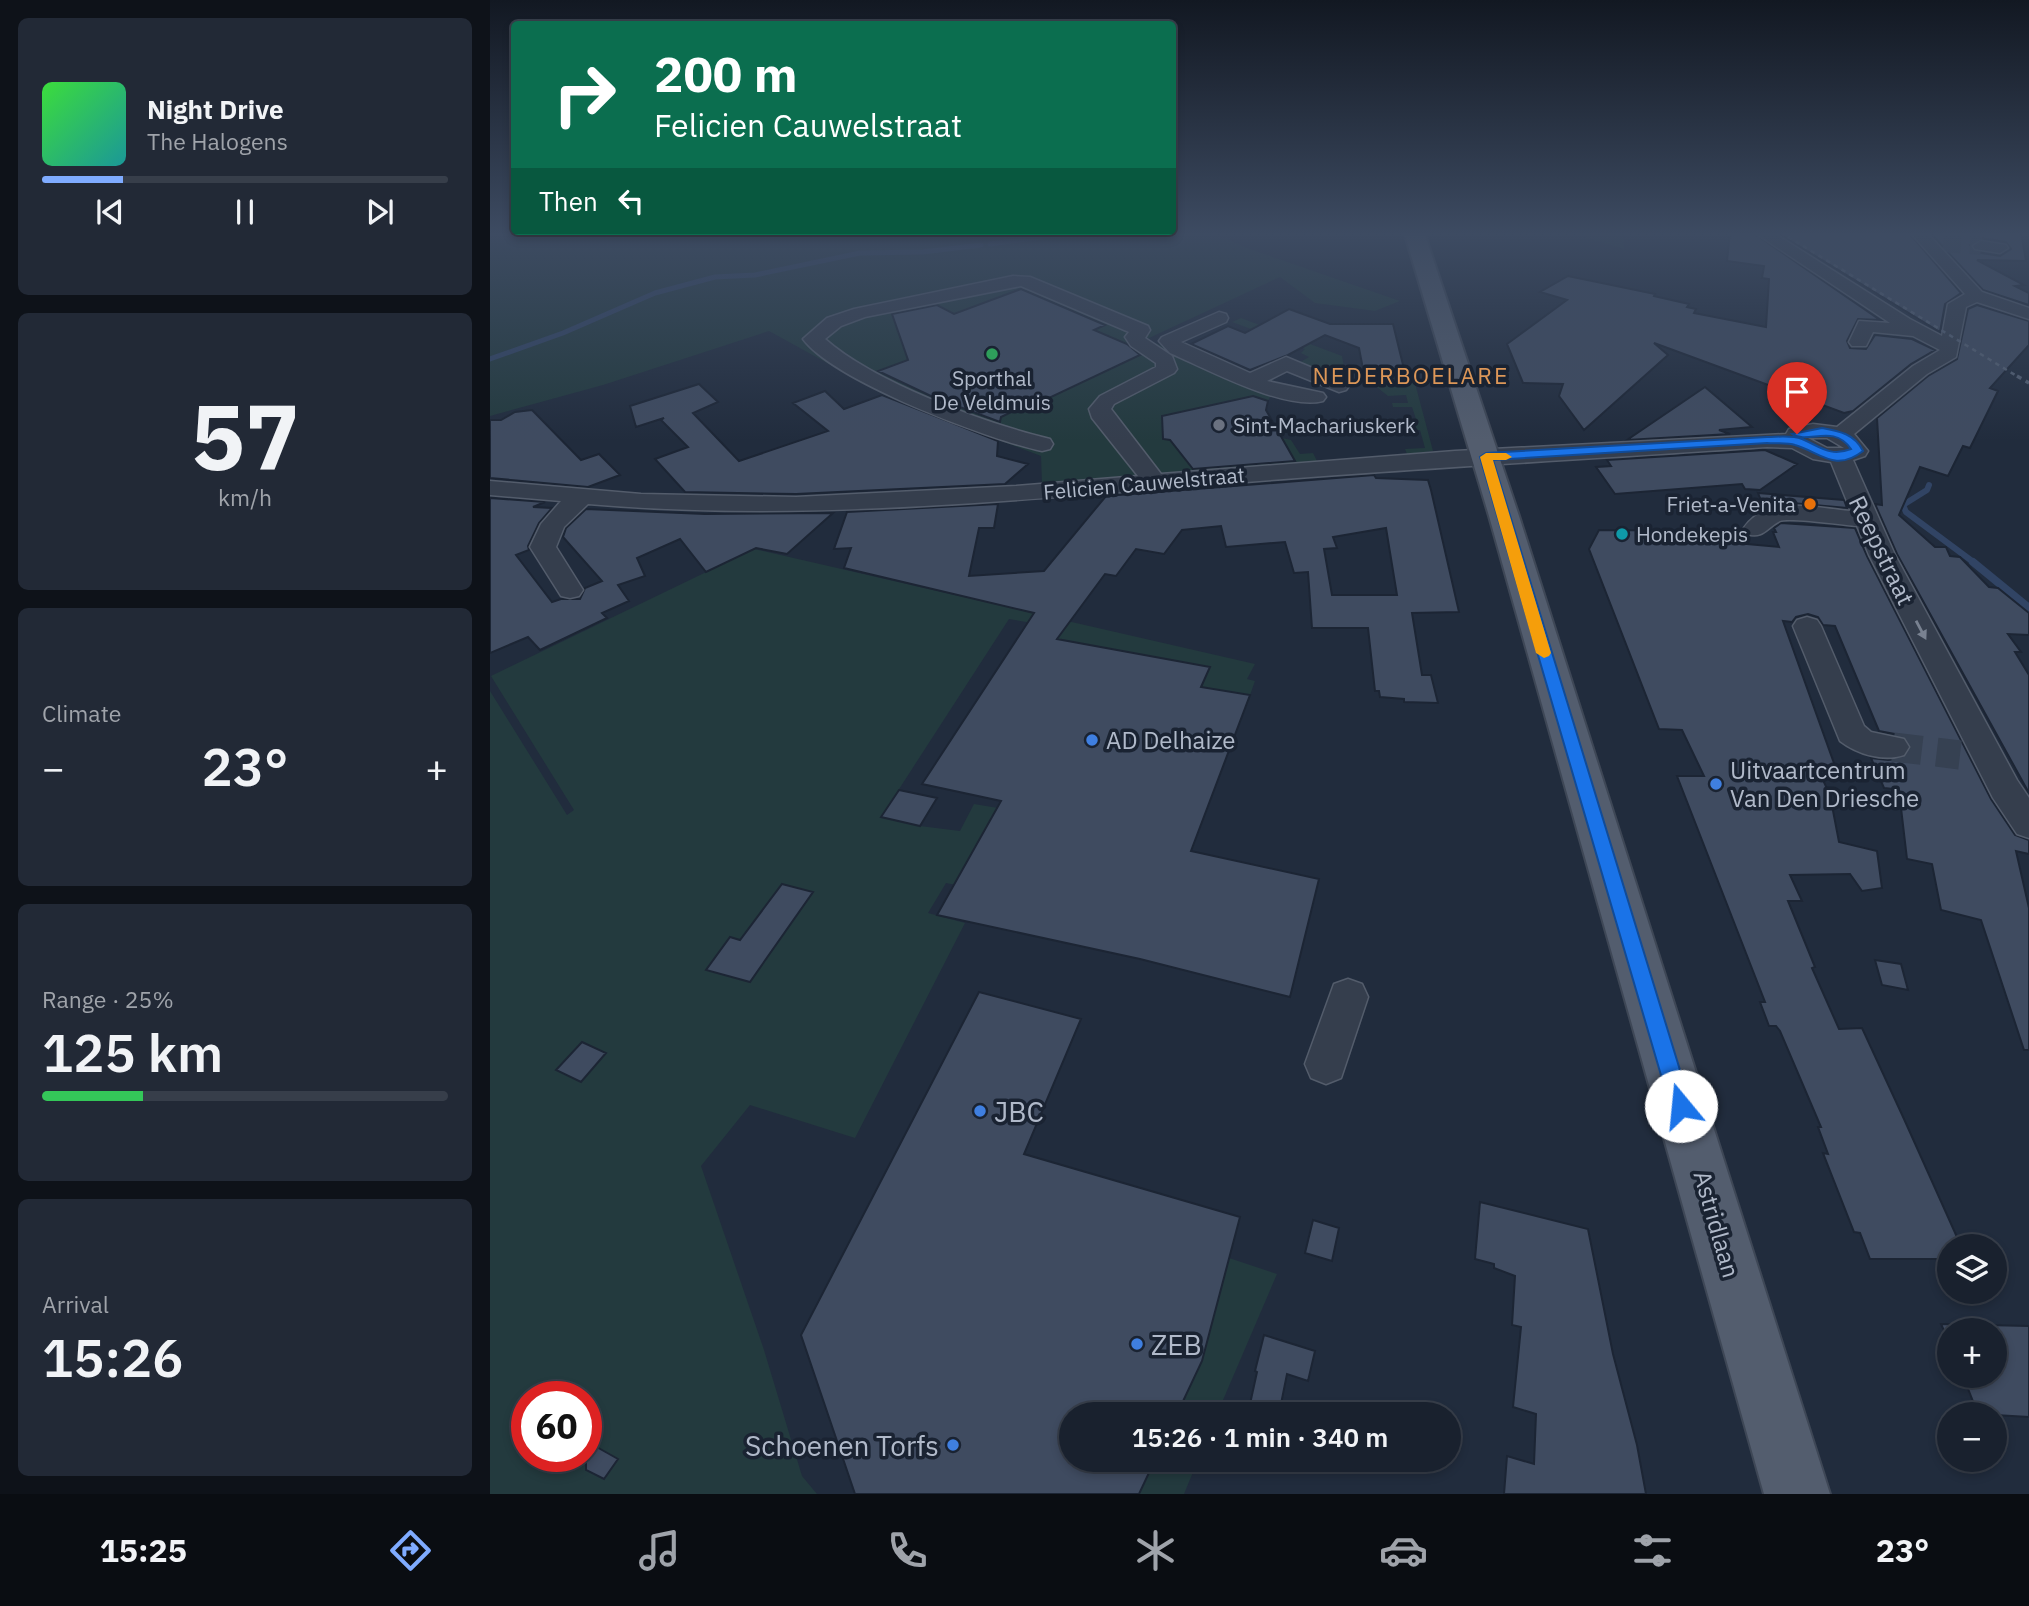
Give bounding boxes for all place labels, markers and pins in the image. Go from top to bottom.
marker: Sporthal De Veldmuis [984,346,1000,362]
pin [1767,362,1827,434]
place label: Sporthal De Veldmuis [933,364,1051,416]
place label: Sint-Machariuskerk [1233,411,1416,439]
marker: Sint-Machariuskerk [1211,417,1227,433]
place label: Friet-a-Venita [1666,490,1796,518]
marker: Friet-a-Venita [1802,496,1818,512]
place label: Hondekepis [1636,520,1748,548]
marker: Hondekepis [1614,526,1630,542]
place label: AD Delhaize [1106,724,1235,756]
marker: AD Delhaize [1084,732,1100,748]
place label: Uitvaartcentrum Van Den Driesche [1730,754,1919,814]
marker: Uitvaartcentrum Van Den Driesche [1708,776,1724,792]
place label: JBC [994,1093,1044,1130]
marker: JBC [972,1103,988,1119]
place label: ZEB [1151,1326,1202,1363]
marker: ZEB [1129,1336,1145,1352]
place label: Schoenen Torfs [745,1427,939,1464]
marker: Schoenen Torfs [945,1437,961,1453]

